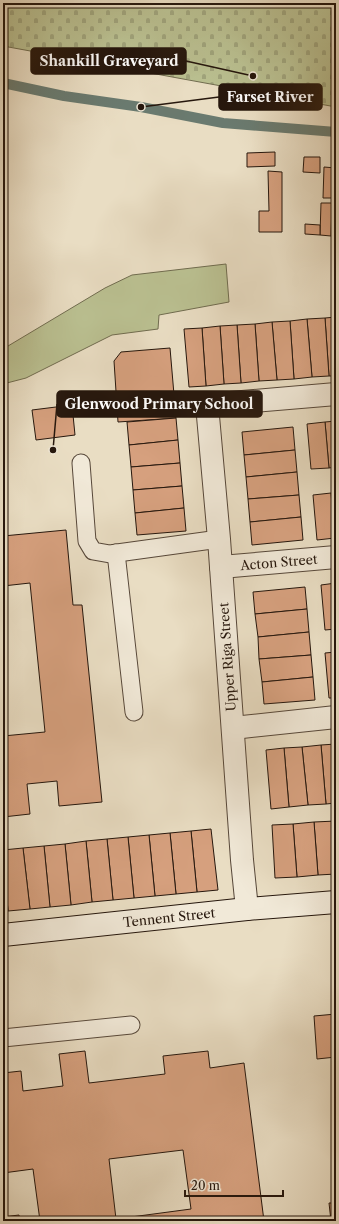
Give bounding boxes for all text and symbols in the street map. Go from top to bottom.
callout: Shankill Graveyard [31,48,186,74]
text: Shankill Graveyard [40,52,179,70]
callout: Farset River [219,84,322,110]
text: Farset River [227,88,314,106]
callout: Glenwood Primary School [57,391,262,417]
text: Glenwood Primary School [64,395,254,413]
street label: Acton Street [239,551,318,573]
street label: Upper Riga Street [215,602,239,712]
street label: Tennent Street [122,904,216,930]
scale bar [185,1172,283,1198]
text: 20 m [191,1178,220,1193]

